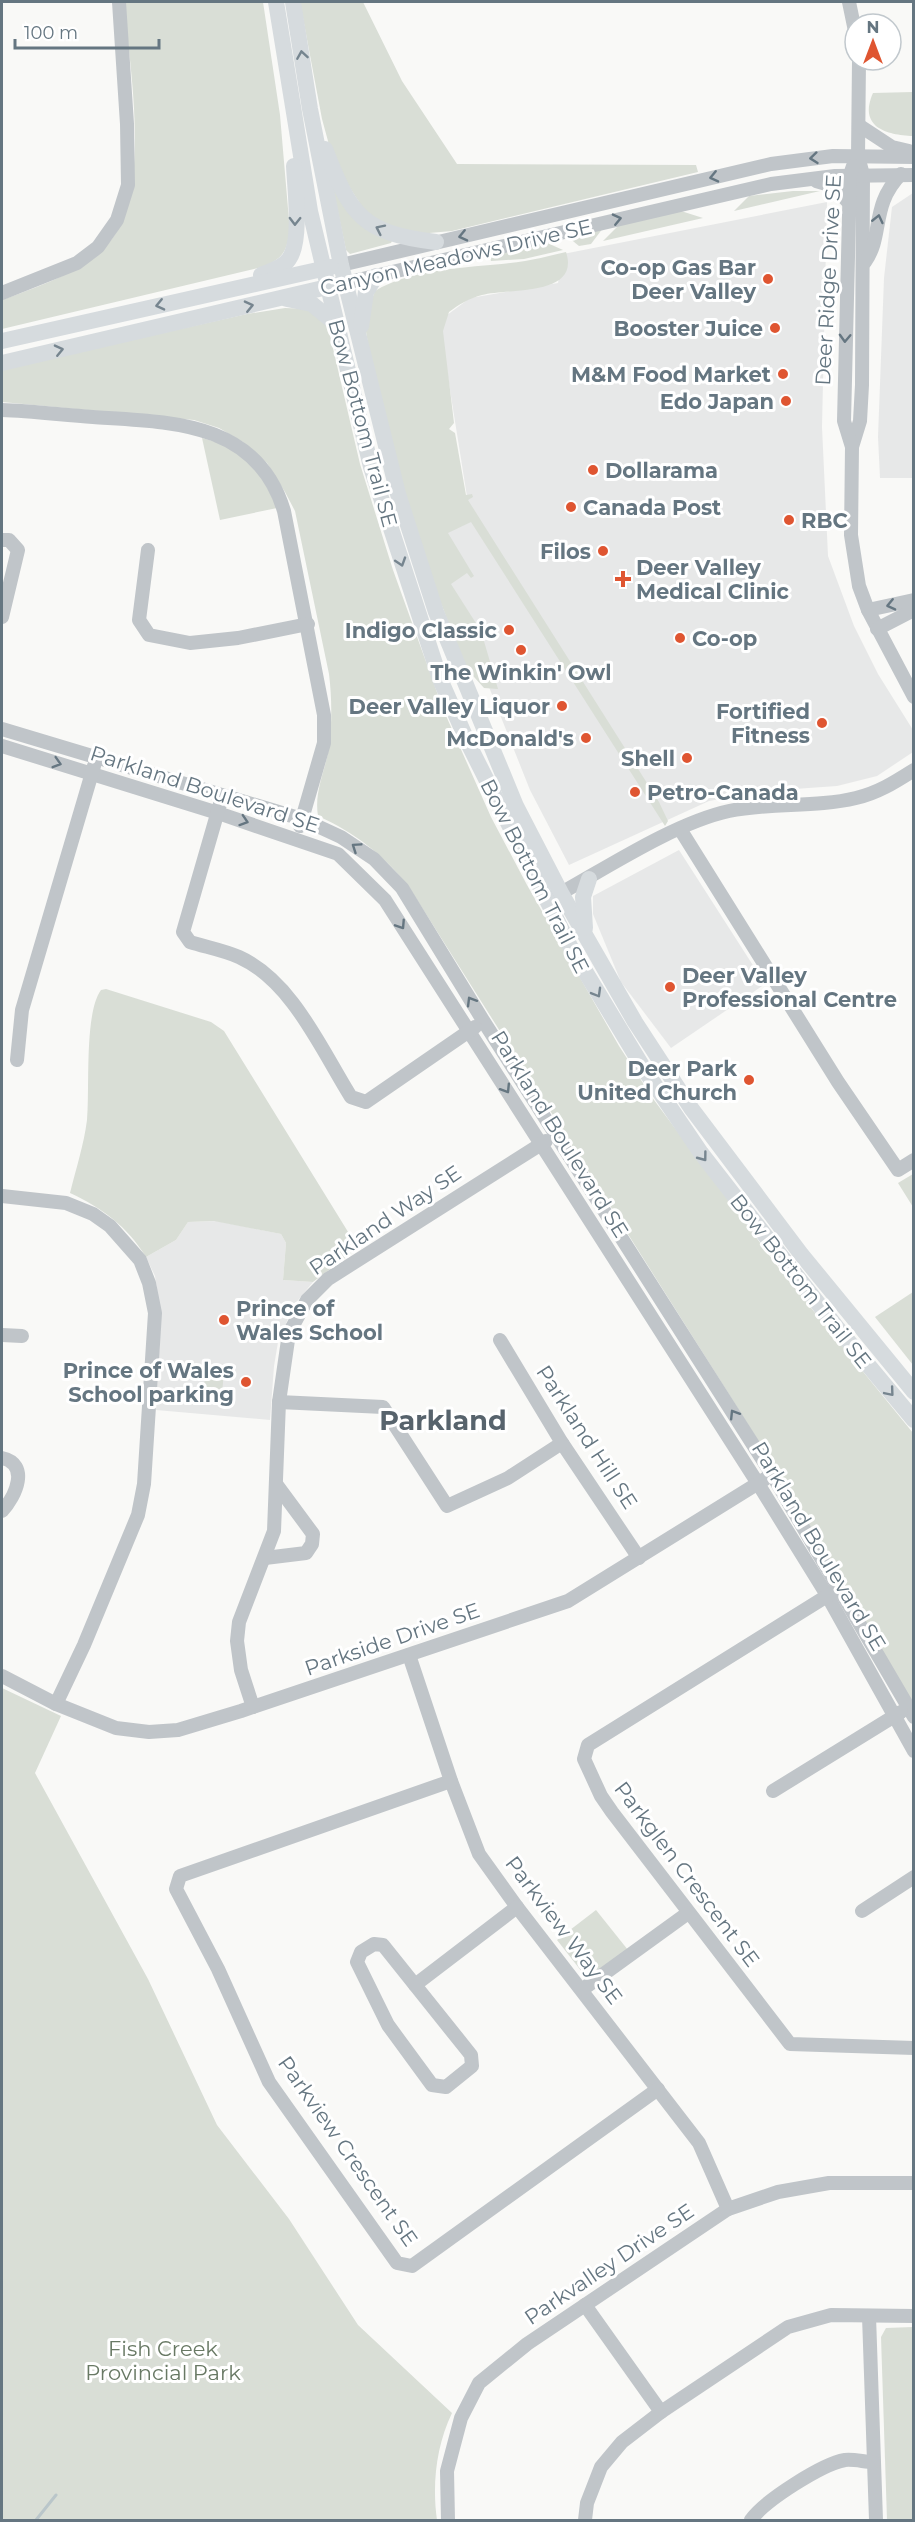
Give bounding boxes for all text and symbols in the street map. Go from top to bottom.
scale bar [15,12,159,50]
north arrow [843,12,903,72]
text: N [867,18,879,37]
text: 100 m [24,22,78,44]
one-way arrow [296,50,308,60]
one-way arrow [810,151,819,164]
one-way arrow [709,169,719,182]
street label: Deer Ridge Drive SE [810,174,846,386]
street label: Canyon Meadows Drive SE [318,214,594,300]
one-way arrow [612,214,622,227]
one-way arrow [870,214,883,224]
one-way arrow [289,216,302,225]
one-way arrow [375,224,386,236]
one-way arrow [458,228,468,241]
place label: Co-op Gas Bar Deer Valley [600,255,756,304]
marker: Co-op Gas Bar Deer Valley [761,272,775,286]
one-way arrow [155,298,165,311]
one-way arrow [243,301,253,314]
street label: Bow Bottom Trail SE [323,316,403,530]
place label: Booster Juice [614,316,763,341]
marker: Booster Juice [768,321,782,335]
one-way arrow [838,334,851,343]
one-way arrow [53,345,63,358]
place label: M&M Food Market [571,362,771,387]
marker: M&M Food Market [776,367,790,381]
place label: Edo Japan [660,389,774,414]
marker: Edo Japan [779,394,793,408]
place label: Dollarama [605,458,718,483]
marker: Dollarama [586,463,600,477]
place label: Canada Post [583,495,721,520]
marker: Canada Post [564,500,578,514]
place label: RBC [801,508,848,533]
marker: RBC [782,513,796,527]
place label: Filos [540,539,591,564]
marker: Filos [596,544,610,558]
place label: Deer Valley Medical Clinic [636,555,789,604]
one-way arrow [394,556,407,567]
marker: Deer Valley Medical Clinic [614,570,632,588]
one-way arrow [886,597,896,610]
place label: Indigo Classic [345,618,498,643]
marker: Indigo Classic [502,623,516,637]
place label: Co-op [692,626,757,651]
marker: Co-op [673,631,687,645]
marker: The Winkin' Owl [514,643,528,657]
place label: The Winkin' Owl [431,660,612,685]
place label: Deer Valley Liquor [349,694,550,719]
marker: Deer Valley Liquor [555,699,569,713]
place label: Fortified Fitness [716,699,810,748]
marker: Fortified Fitness [815,716,829,730]
place label: McDonald's [446,726,574,751]
marker: McDonald's [579,731,593,745]
street label: Parkland Boulevard SE [87,740,323,838]
place label: Shell [621,746,675,771]
marker: Shell [680,751,694,765]
one-way arrow [51,756,62,768]
street label: Bow Bottom Trail SE [475,775,595,977]
place label: Petro-Canada [647,780,799,805]
marker: Petro-Canada [628,785,642,799]
one-way arrow [238,814,249,827]
one-way arrow [352,843,363,854]
one-way arrow [393,919,405,929]
place label: Deer Valley Professional Centre [682,963,897,1012]
marker: Deer Valley Professional Centre [663,980,677,994]
one-way arrow [590,987,601,997]
one-way arrow [467,997,479,1007]
street label: Parkland Boulevard SE [486,1026,634,1242]
place label: Deer Park United Church [577,1056,737,1105]
marker: Deer Park United Church [742,1073,756,1087]
one-way arrow [498,1083,510,1093]
one-way arrow [696,1150,707,1161]
street label: Parkland Way SE [304,1160,466,1280]
street label: Bow Bottom Trail SE [725,1189,877,1373]
place label: Prince of Wales School [236,1296,383,1345]
marker: Prince of Wales School [217,1313,231,1327]
place label: Prince of Wales School parking [63,1358,234,1407]
street label: Parkland Hill SE [531,1360,643,1514]
marker: Prince of Wales School parking [239,1375,253,1389]
one-way arrow [883,1385,894,1396]
district label: Parkland [379,1404,507,1437]
one-way arrow [729,1410,741,1420]
street label: Parkland Boulevard SE [747,1437,891,1655]
street label: Parkside Drive SE [301,1597,483,1681]
street label: Parkglen Crescent SE [609,1776,765,1972]
street label: Parkview Way SE [500,1851,628,2009]
street label: Parkview Crescent SE [273,2051,423,2251]
street label: Parkvalley Drive SE [520,2198,698,2330]
park label: Fish Creek Provincial Park [85,2336,241,2385]

